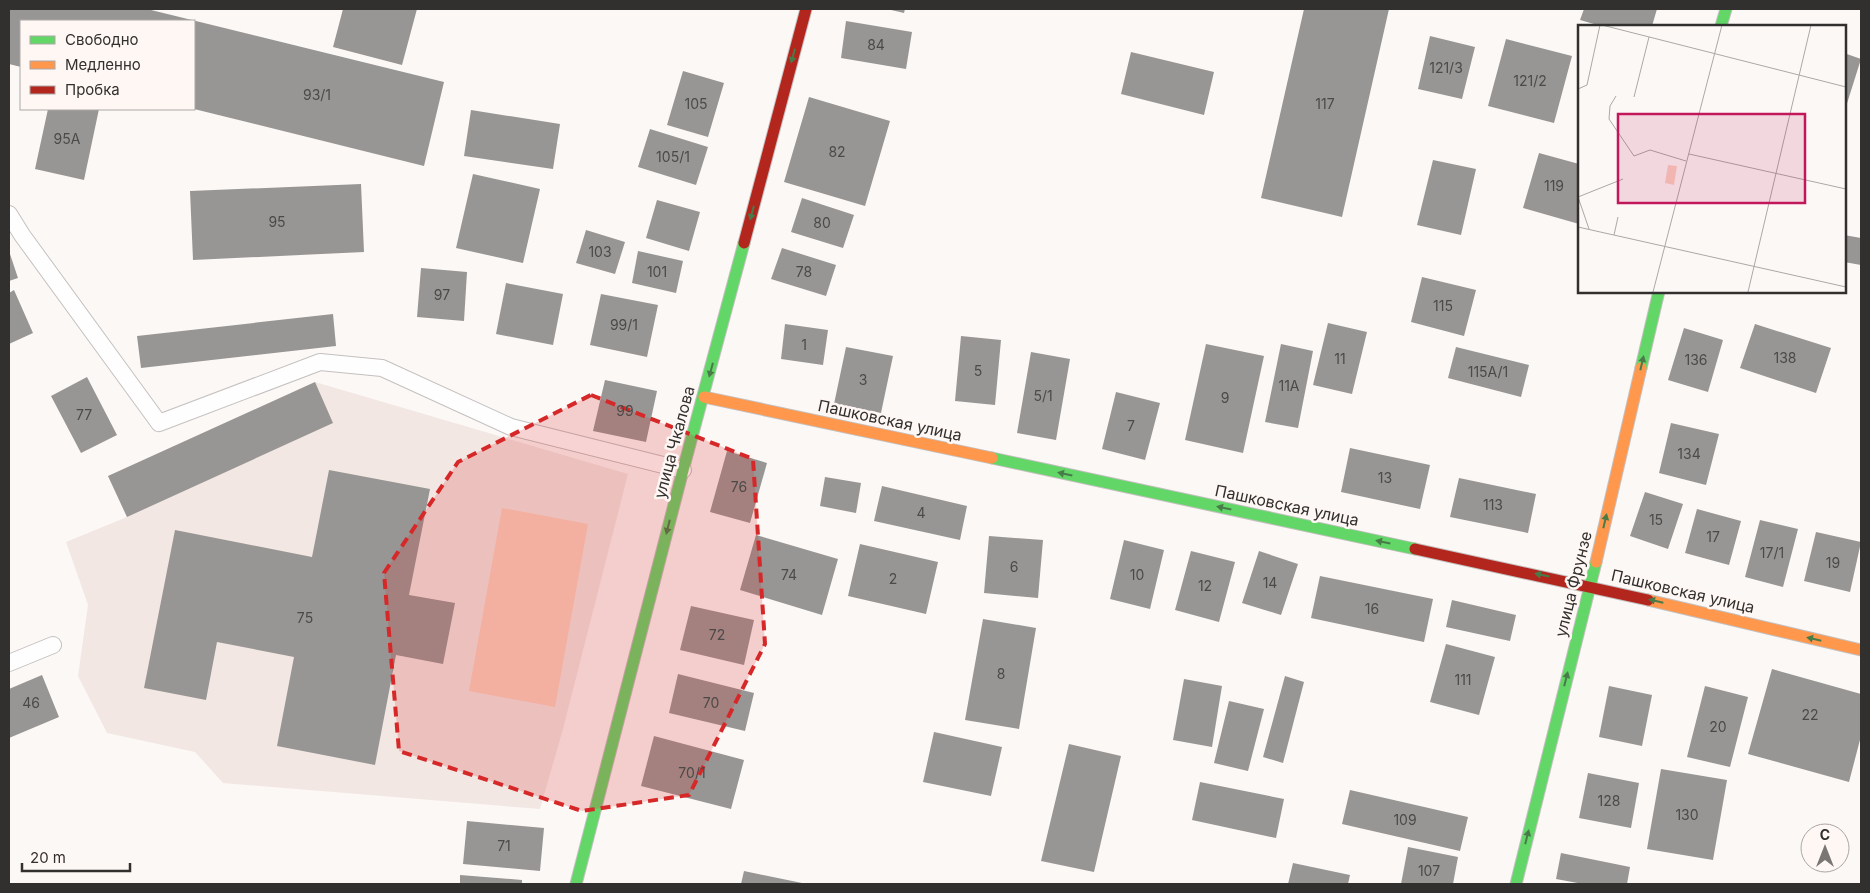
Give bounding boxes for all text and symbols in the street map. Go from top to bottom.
legend [20,20,195,110]
inset map [1578,25,1845,292]
text: Свободно [65,30,139,49]
house number: 84 [867,36,885,53]
one-way arrow [789,48,797,63]
text: Медленно [65,55,141,74]
house number: 121/3 [1429,59,1463,76]
house number: 121/2 [1513,72,1547,89]
text: Пробка [65,80,120,99]
house number: 93/1 [303,86,331,103]
house number: 105 [684,95,708,112]
house number: 117 [1315,95,1335,112]
house number: 95А [54,130,81,147]
house number: 82 [828,143,846,160]
house number: 105/1 [656,148,690,165]
house number: 119 [1544,177,1564,194]
one-way arrow [748,206,756,221]
house number: 95 [268,213,286,230]
house number: 80 [813,214,831,231]
house number: 103 [588,243,612,260]
house number: 101 [647,263,667,280]
house number: 78 [796,263,812,280]
house number: 97 [434,286,450,303]
house number: 115 [1433,297,1453,314]
house number: 99/1 [610,316,638,333]
house number: 1 [801,336,807,353]
house number: 138 [1773,349,1797,366]
house number: 11 [1334,350,1346,367]
house number: 136 [1684,351,1708,368]
one-way arrow [1638,356,1646,371]
house number: 5 [974,362,982,379]
one-way arrow [707,363,715,378]
house number: 115А/1 [1468,363,1508,380]
house number: 3 [859,371,867,388]
house number: 11А [1278,377,1300,394]
street label: улица Чкалова [649,384,699,500]
house number: 5/1 [1033,387,1053,404]
house number: 9 [1221,389,1229,406]
street label: Пашковская улица [816,395,964,445]
house number: 99 [616,402,634,419]
house number: 77 [76,406,92,423]
house number: 7 [1127,417,1135,434]
house number: 134 [1677,445,1701,462]
house number: 13 [1378,469,1392,486]
one-way arrow [1058,470,1073,478]
house number: 76 [731,478,747,495]
street label: Пашковская улица [1213,480,1361,530]
house number: 113 [1483,496,1503,513]
house number: 4 [916,504,926,521]
one-way arrow [1217,504,1232,512]
house number: 15 [1649,511,1663,528]
one-way arrow [1601,514,1609,529]
one-way arrow [664,519,672,535]
house number: 17 [1706,528,1720,545]
street label: улица Фрунзе [1550,529,1596,639]
one-way arrow [1375,538,1391,546]
house number: 17/1 [1760,544,1784,561]
house number: 19 [1826,554,1840,571]
house number: 6 [1010,558,1018,575]
street label: Пашковская улица [1609,565,1757,617]
house number: 74 [781,566,797,583]
house number: 10 [1130,566,1144,583]
house number: 2 [889,570,897,587]
one-way arrow [1534,571,1550,579]
house number: 14 [1263,574,1277,591]
house number: 12 [1198,577,1212,594]
one-way arrow [1648,597,1663,605]
house number: 16 [1365,600,1379,617]
house number: 75 [297,609,313,626]
house number: 72 [709,626,725,643]
one-way arrow [1806,635,1821,643]
house number: 8 [997,665,1005,682]
house number: 111 [1454,671,1472,688]
one-way arrow [1563,672,1571,687]
house number: 46 [22,694,40,711]
house number: 70 [703,694,719,711]
house number: 22 [1801,706,1819,723]
house number: 20 [1709,718,1727,735]
house number: 70/1 [678,764,706,781]
house number: 128 [1598,792,1620,809]
house number: 130 [1675,806,1699,823]
house number: 109 [1393,811,1417,828]
north arrow [1800,823,1850,873]
text: С [1820,826,1830,843]
one-way arrow [1523,829,1531,844]
house number: 71 [497,837,511,854]
scale bar [22,840,130,872]
text: 20 m [30,848,66,867]
house number: 107 [1418,862,1440,879]

